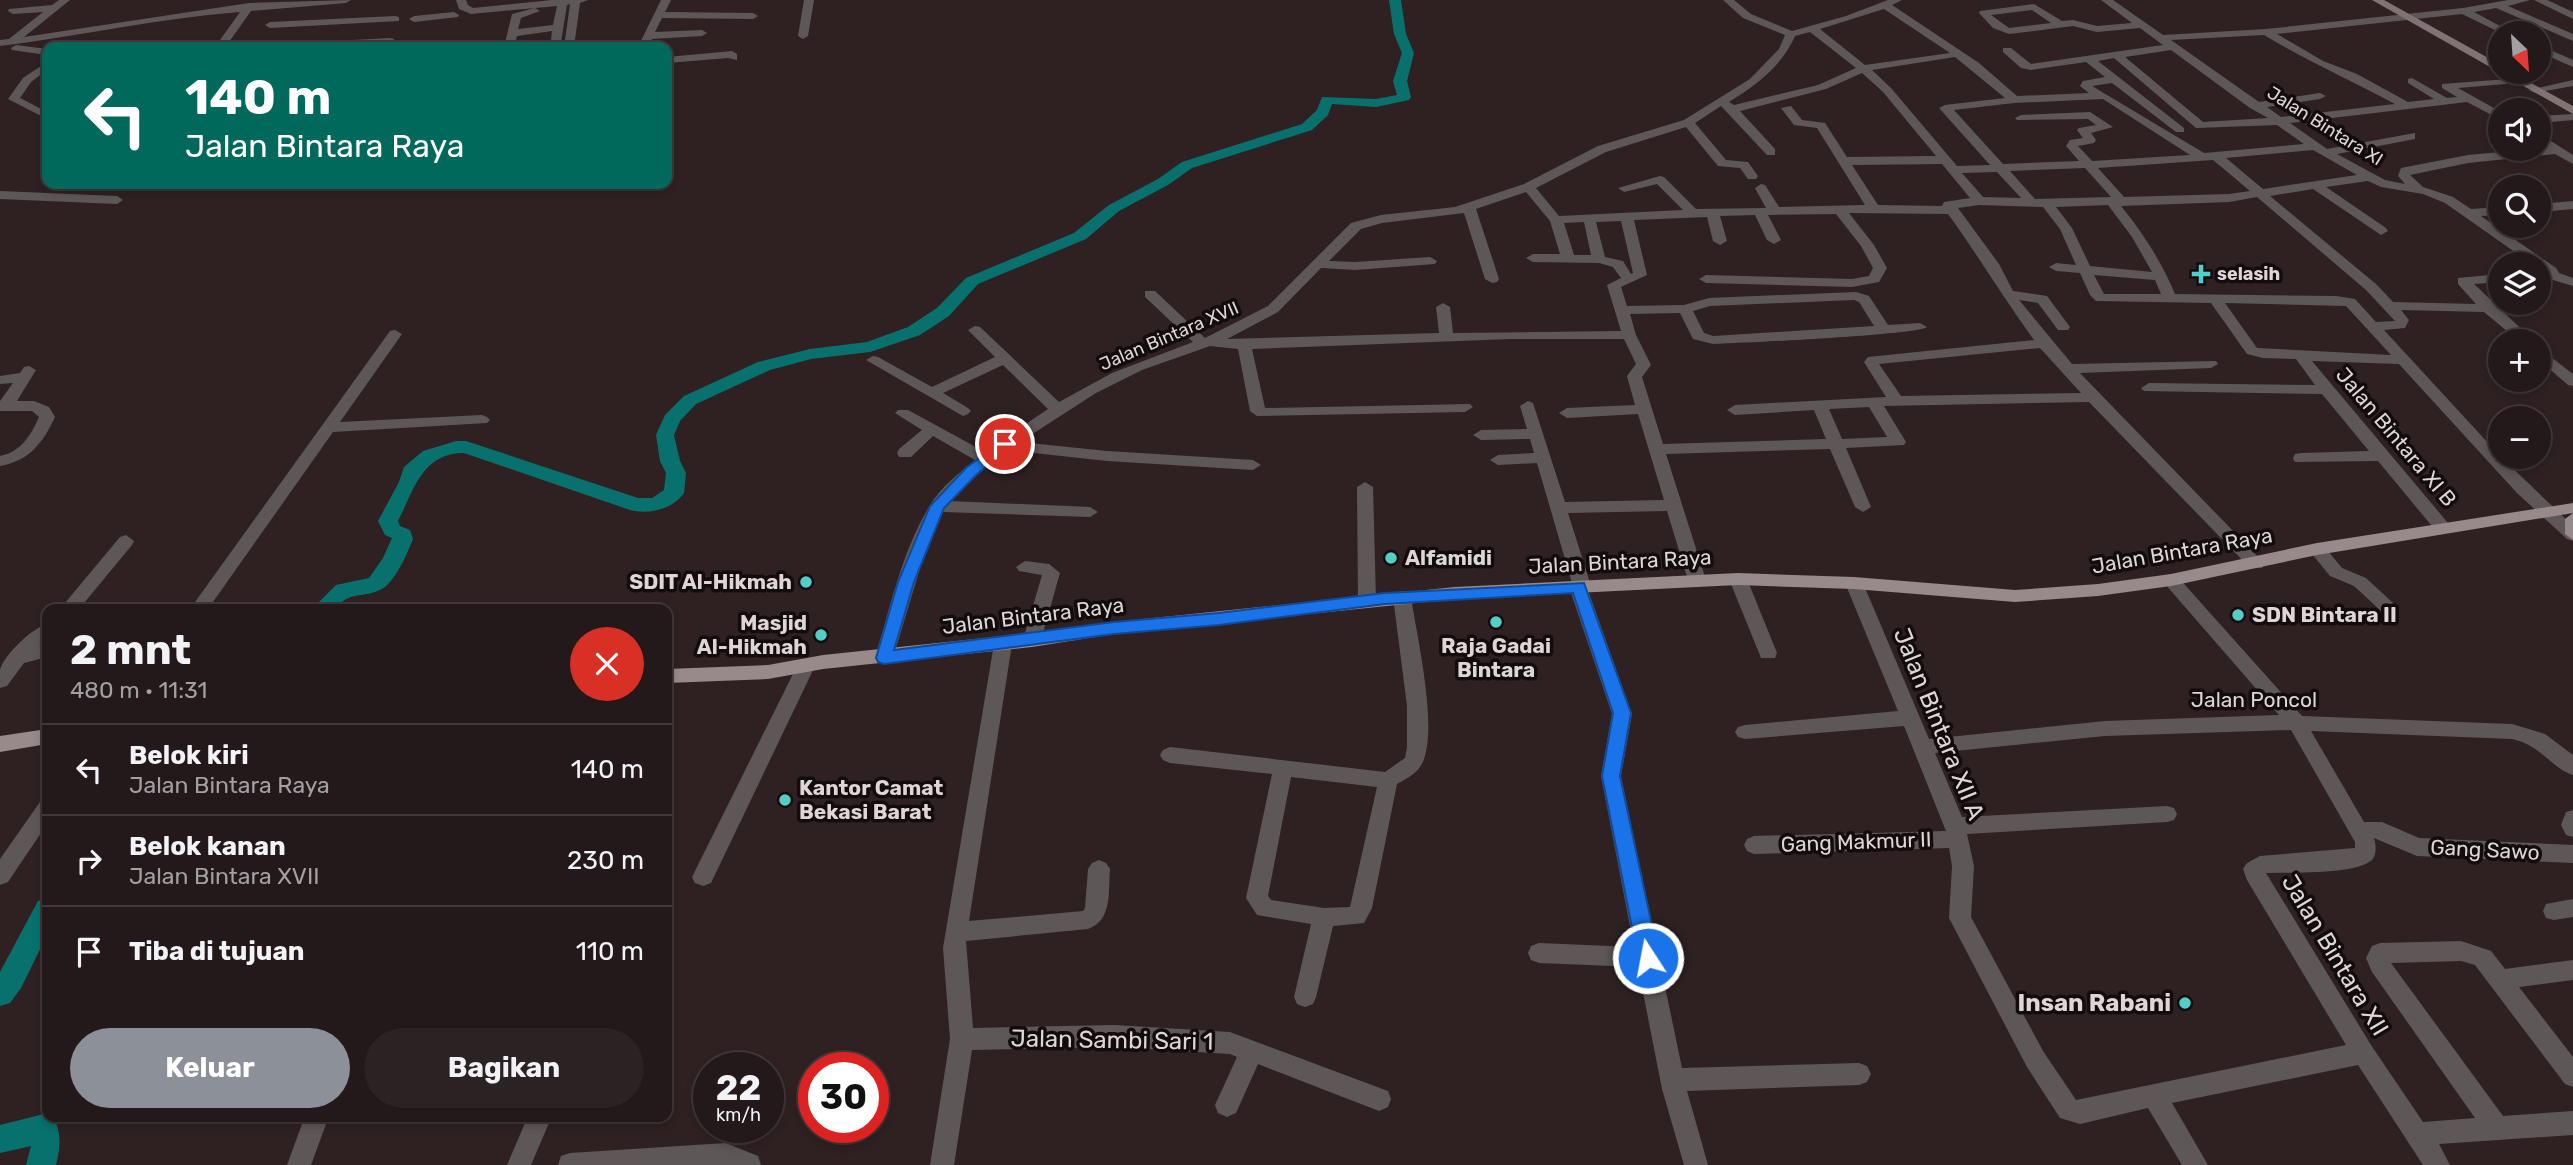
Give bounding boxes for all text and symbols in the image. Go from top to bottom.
north arrow [2488,21,2552,84]
map controls [2488,21,2551,469]
text: 140 m [185,68,331,126]
icon: left [70,70,161,161]
street label: Jalan Bintara XI [2263,82,2387,170]
button: sound [2488,98,2551,161]
text: Jalan Bintara Raya [185,127,464,165]
button: search [2488,175,2551,238]
button: layers [2488,252,2551,315]
place label: selasih [2217,263,2280,285]
marker: selasih [2191,264,2211,284]
street label: Jalan Bintara XVII [1096,297,1242,375]
button: + [2488,329,2551,392]
street label: Jalan Bintara XI B [2331,362,2462,511]
button: − [2488,406,2551,469]
pin [975,414,1035,474]
icon: arrive [986,425,1024,463]
street label: Jalan Bintara Raya [2089,522,2274,579]
street label: Jalan Bintara Raya [1528,544,1712,579]
place label: Alfamidi [1405,545,1492,570]
marker: Alfamidi [1383,550,1399,566]
place label: SDIT Al-Hikmah [629,569,792,594]
marker: SDIT Al-Hikmah [798,574,814,590]
street label: Jalan Bintara Raya [940,592,1125,639]
place label: SDN Bintara II [2252,602,2397,627]
marker: SDN Bintara II [2230,607,2246,623]
place label: Masjid Al-Hikmah [697,610,807,659]
marker: Raja Gadai Bintara [1488,614,1504,630]
street label: Jalan Bintara XII A [1888,624,1990,824]
text: 2 mnt [70,625,191,675]
button: close [570,627,644,701]
marker: Masjid Al-Hikmah [813,627,829,643]
place label: Raja Gadai Bintara [1441,633,1551,682]
text: 480 m · 11:31 [70,676,207,704]
street label: Jalan Poncol [2191,687,2317,712]
text: Belok kiri [129,740,249,771]
icon: left [70,751,108,789]
text: 140 m [571,754,644,785]
text: Jalan Bintara Raya [129,771,330,799]
place label: Kantor Camat Bekasi Barat [799,775,943,824]
marker: Kantor Camat Bekasi Barat [777,792,793,808]
street label: Gang Makmur II [1780,826,1932,857]
text: Belok kanan [129,831,286,862]
street label: Gang Sawo [2430,834,2540,865]
icon: right [70,842,108,880]
text: 230 m [567,845,644,876]
text: Jalan Bintara XVII [129,862,320,890]
street label: Jalan Bintara XII [2276,869,2394,1041]
position arrow [1611,921,1685,995]
icon: arrive [70,933,108,971]
text: Tiba di tujuan [129,936,304,967]
text: 110 m [576,936,644,967]
place label: Insan Rabani [2017,989,2171,1017]
marker: Insan Rabani [2177,995,2193,1011]
street label: Jalan Sambi Sari 1 [1010,1024,1214,1056]
button: Keluar [70,1028,350,1108]
button: Bagikan [364,1028,644,1108]
speed limit sign: 30 [798,1052,889,1143]
text: 22 [716,1067,761,1109]
text: km/h [716,1104,761,1126]

